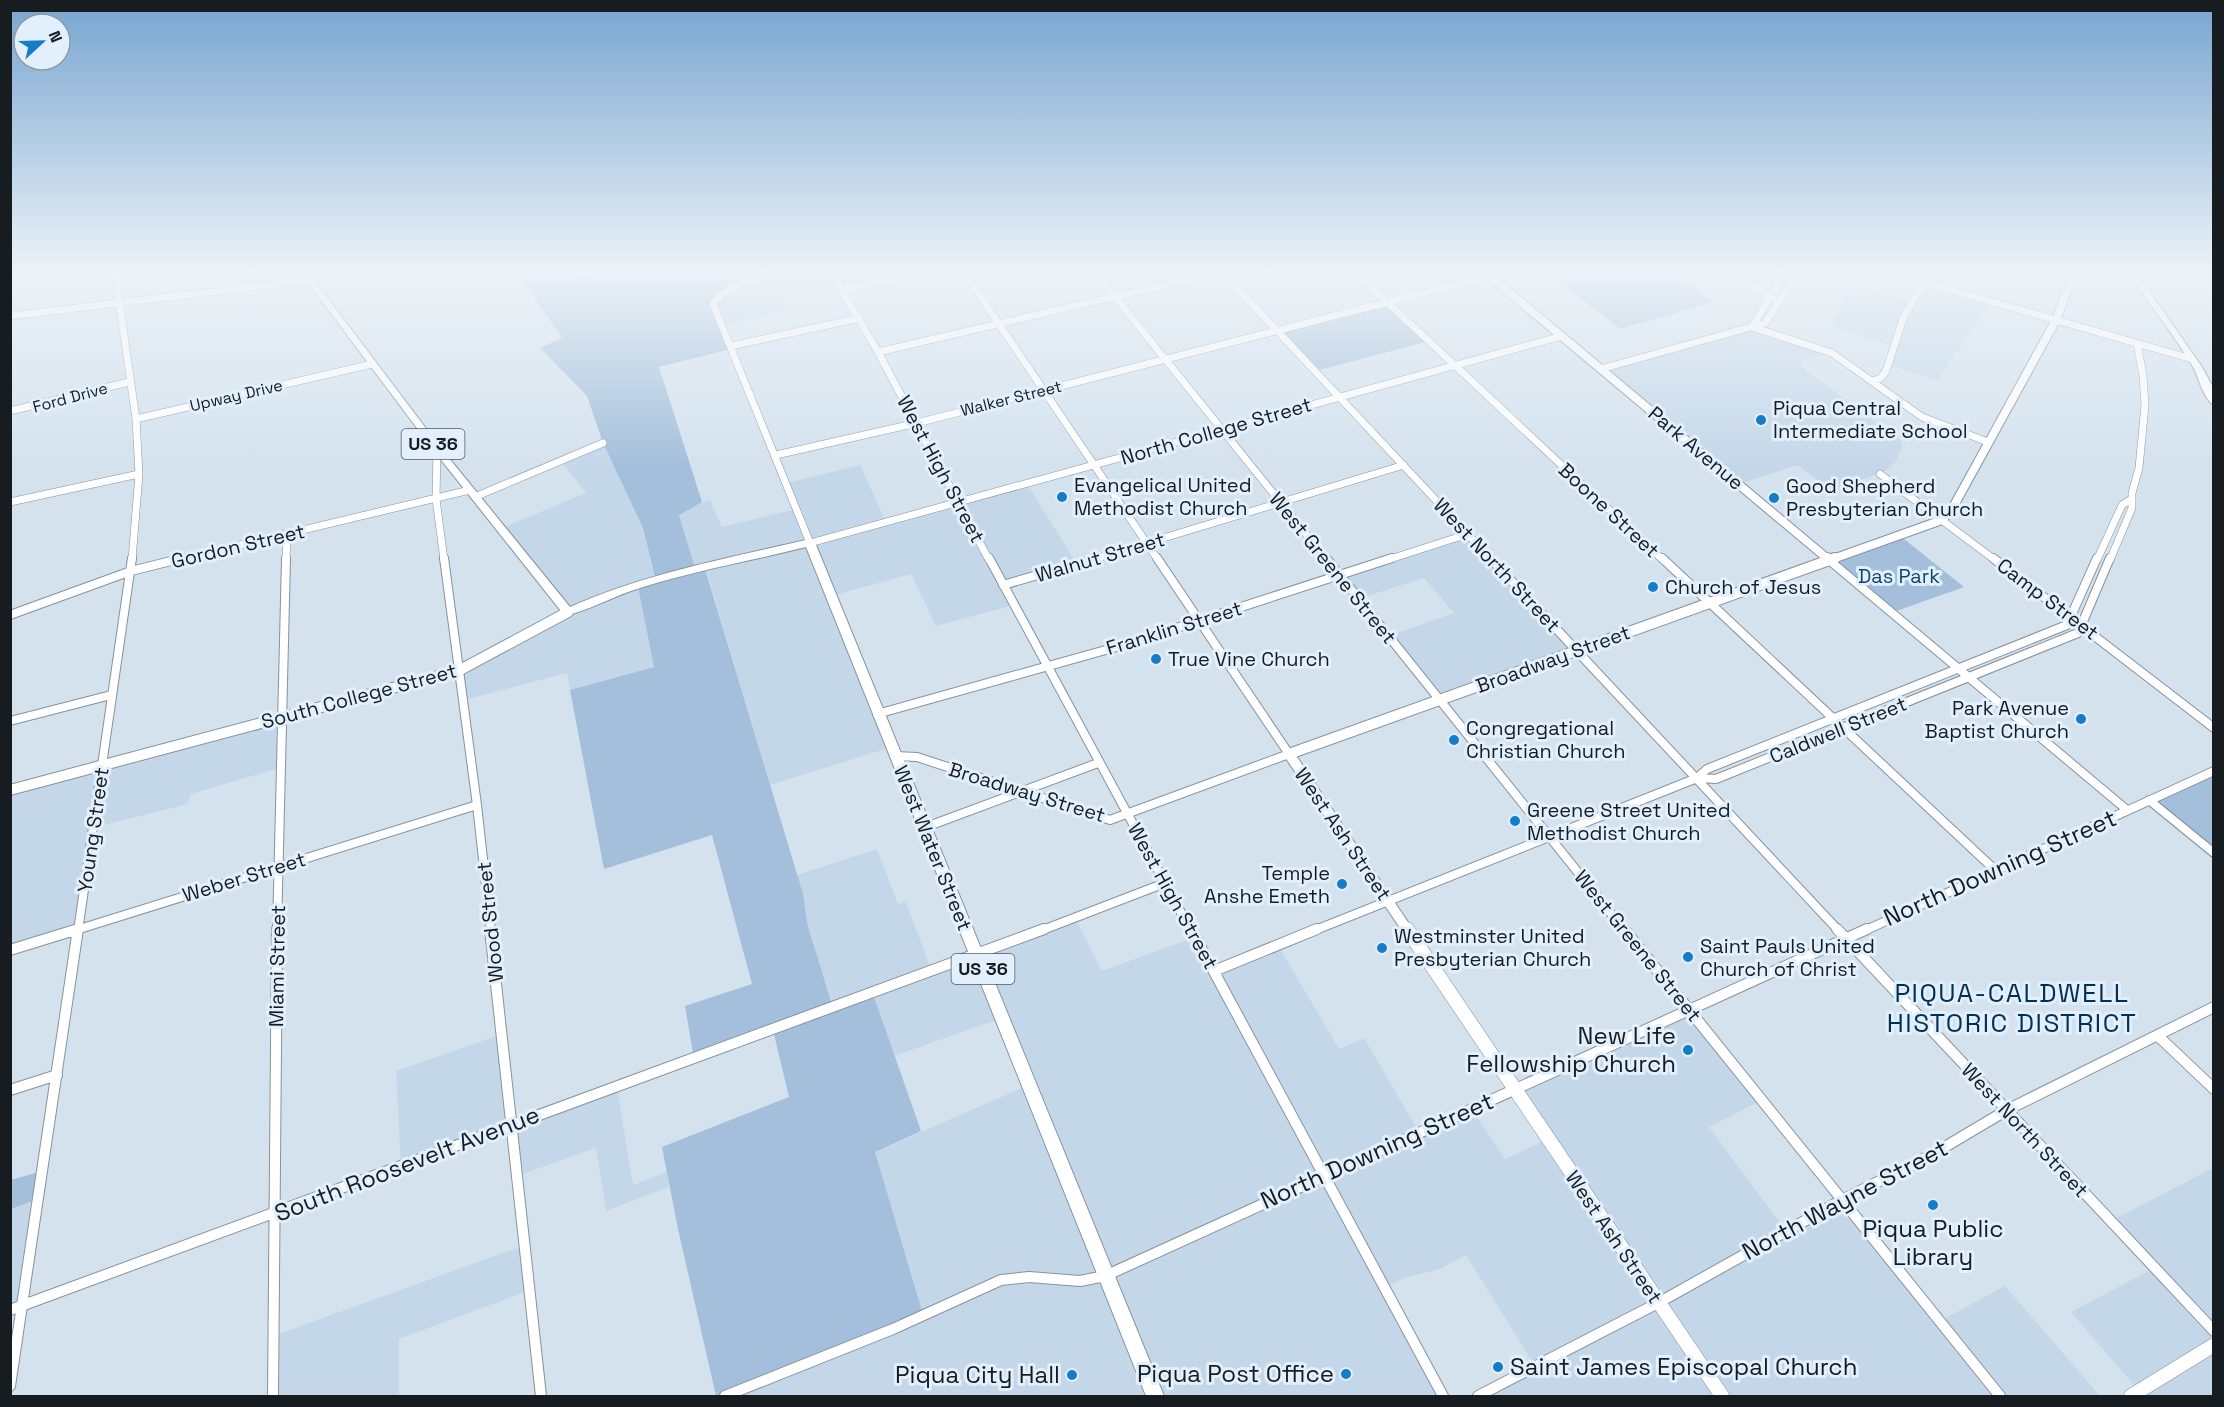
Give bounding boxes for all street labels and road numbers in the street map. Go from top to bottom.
street label: Upway Drive [188,375,285,416]
street label: Walker Street [958,376,1064,421]
street label: Ford Drive [30,377,110,418]
street label: West High Street [891,391,991,547]
street label: North College Street [1117,391,1315,471]
street label: Park Avenue [1643,400,1749,496]
road number: US 36 [402,429,464,459]
street label: Boone Street [1553,457,1665,563]
street label: West Greene Street [1264,487,1402,649]
street label: West North Street [1428,492,1566,638]
street label: Gordon Street [169,518,307,574]
street label: Walnut Street [1032,526,1168,588]
street label: Camp Street [1992,552,2104,646]
street label: Franklin Street [1103,595,1245,661]
street label: Broadway Street [1472,619,1634,699]
street label: South College Street [258,657,460,735]
street label: Caldwell Street [1766,691,1910,769]
street label: Broadway Street [946,756,1108,828]
street label: West Water Street [888,761,978,935]
street label: West Ash Street [1289,762,1397,906]
street label: Young Street [71,766,115,894]
street label: North Downing Street [1879,802,2121,933]
street label: West High Street [1122,818,1224,974]
street label: Weber Street [179,846,309,908]
street label: Wood Street [471,860,509,984]
street label: West Greene Street [1569,865,1707,1027]
street label: Miami Street [263,905,291,1027]
road number: US 36 [952,954,1014,984]
street label: West North Street [1956,1057,2094,1203]
street label: North Downing Street [1256,1085,1498,1216]
street label: South Roosevelt Avenue [270,1099,544,1228]
street label: North Wayne Street [1736,1132,1953,1267]
street label: West Ash Street [1560,1165,1668,1309]

